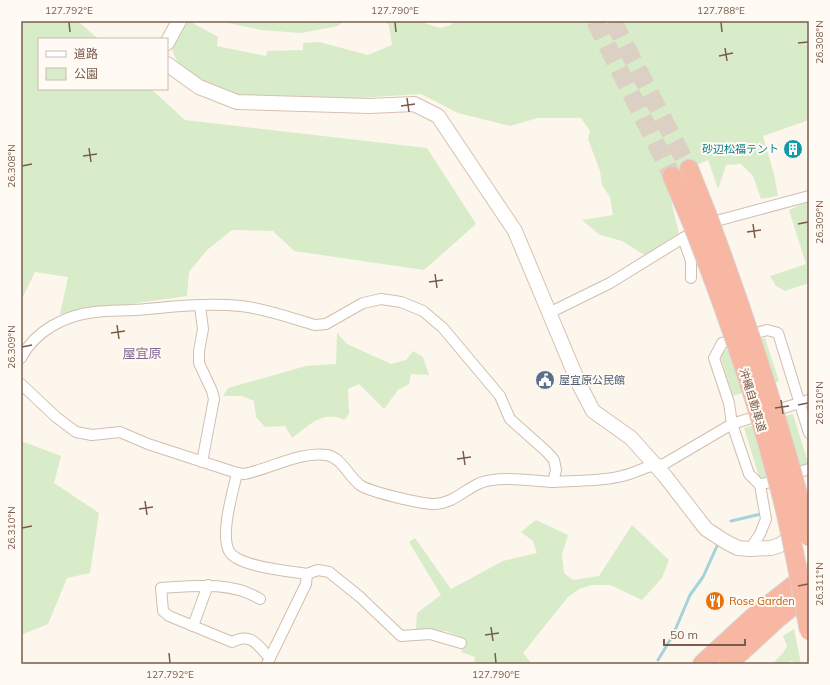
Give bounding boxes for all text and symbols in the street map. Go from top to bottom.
text: 127.792°E [45,4,93,17]
text: 127.790°E [371,4,419,17]
text: 127.788°E [697,4,745,17]
text: 26.308°N [813,20,826,64]
legend [38,38,168,90]
text: 道路 [74,46,98,61]
text: 公園 [74,66,98,81]
building icon: 砂辺松福テント [782,138,804,160]
place label: 砂辺松福テント [702,142,779,156]
text: 26.308°N [5,144,18,188]
text: 26.309°N [813,200,826,244]
text: 26.309°N [5,325,18,369]
district label: 屋宜原 [122,345,162,361]
street label: 沖縄自動車道 [737,366,769,434]
public building icon: 屋宜原公民館 [534,369,556,391]
place label: 屋宜原公民館 [559,373,625,387]
text: 26.310°N [813,381,826,425]
text: 26.310°N [5,506,18,550]
text: 26.311°N [813,562,826,606]
restaurant icon: Rose Garden [704,590,726,612]
place label: Rose Garden [729,594,795,608]
scale bar [664,621,745,647]
text: 50 m [670,627,698,642]
text: 127.792°E [146,668,194,681]
text: 127.790°E [472,668,520,681]

